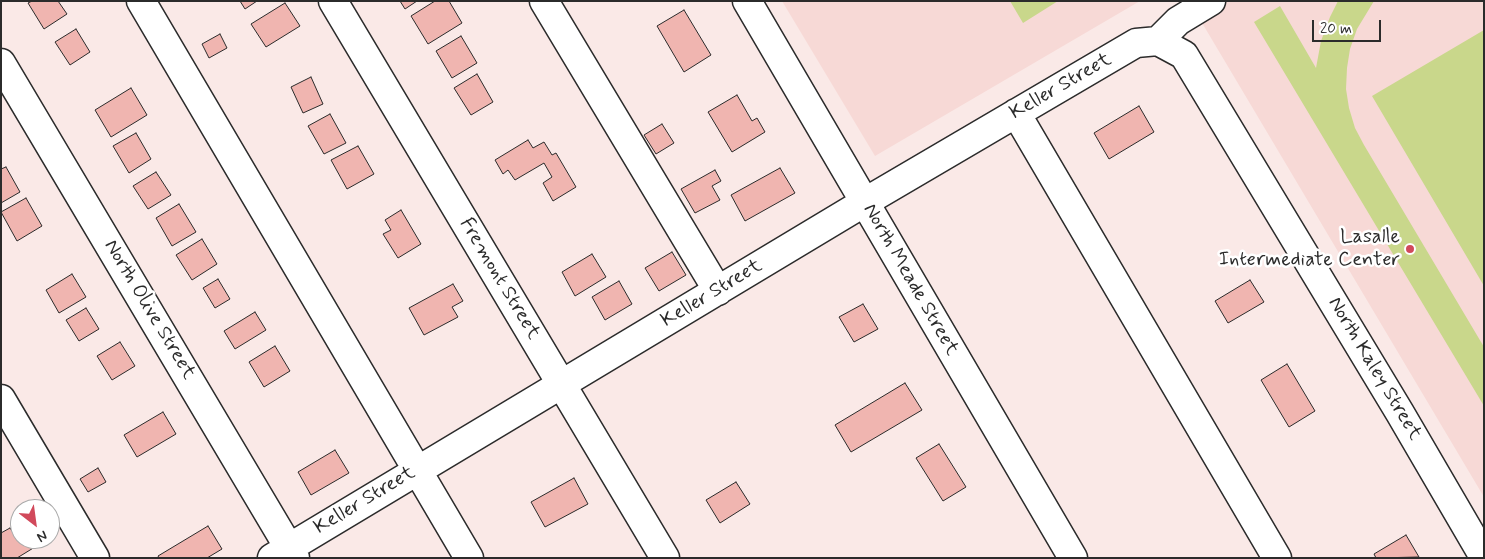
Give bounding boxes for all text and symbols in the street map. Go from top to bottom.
scale bar [1315,10,1384,42]
text: 20 m [1320,19,1352,39]
street label: Keller Street [1006,48,1116,126]
street label: North Meade Street [857,200,963,360]
street label: Fremont Street [453,214,545,344]
place label: Lasalle Intermediate Center [1219,226,1400,273]
street label: North Olive Street [98,236,200,384]
marker: Lasalle Intermediate Center [1404,243,1416,255]
street label: Keller Street [657,254,767,334]
street label: North Kaley Street [1322,293,1426,445]
street label: Keller Street [310,461,420,541]
north arrow [10,499,60,549]
text: N [33,526,51,546]

